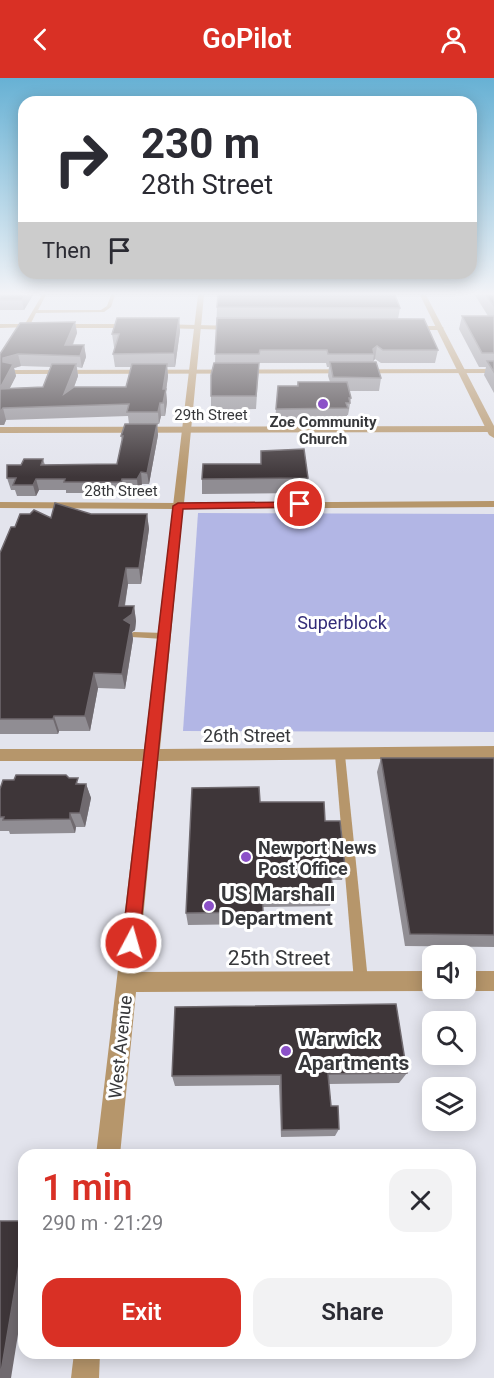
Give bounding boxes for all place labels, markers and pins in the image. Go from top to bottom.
marker: Zoe Community Church [316,397,330,411]
place label: Zoe Community Church [270,413,377,448]
pin [274,478,325,529]
place label: Newport News Post Office [258,837,376,879]
marker: Newport News Post Office [239,850,253,864]
place label: US Marshall Department [221,882,335,930]
marker: US Marshall Department [202,899,216,913]
place label: Warwick Apartments [298,1027,410,1075]
marker: Warwick Apartments [279,1044,293,1058]

